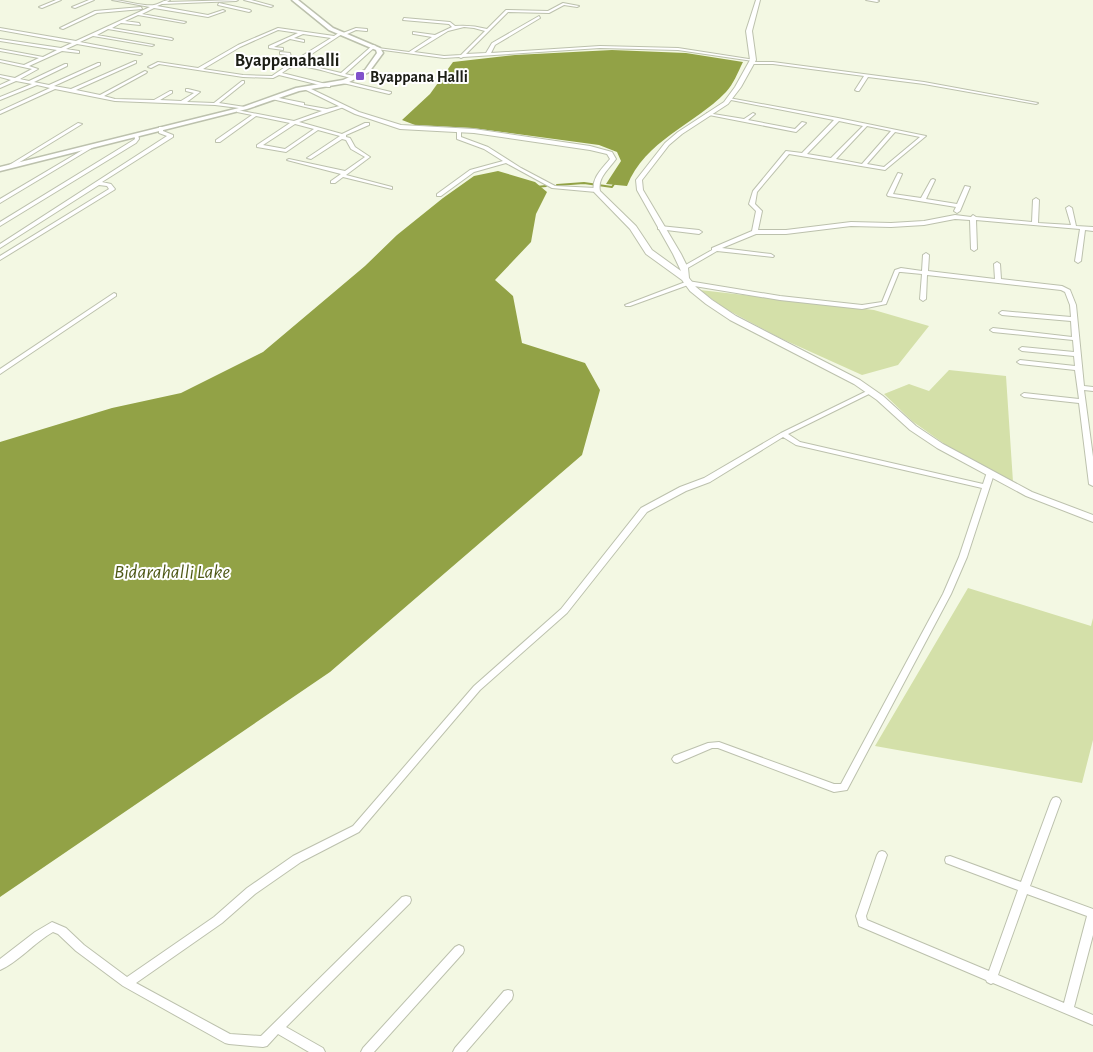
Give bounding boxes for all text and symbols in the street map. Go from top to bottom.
district label: Byappanahalli [235,52,339,70]
place label: Byappana Halli [370,69,468,86]
marker: Byappana Halli [354,70,366,82]
water label: Bidarahalli Lake [114,562,230,582]

